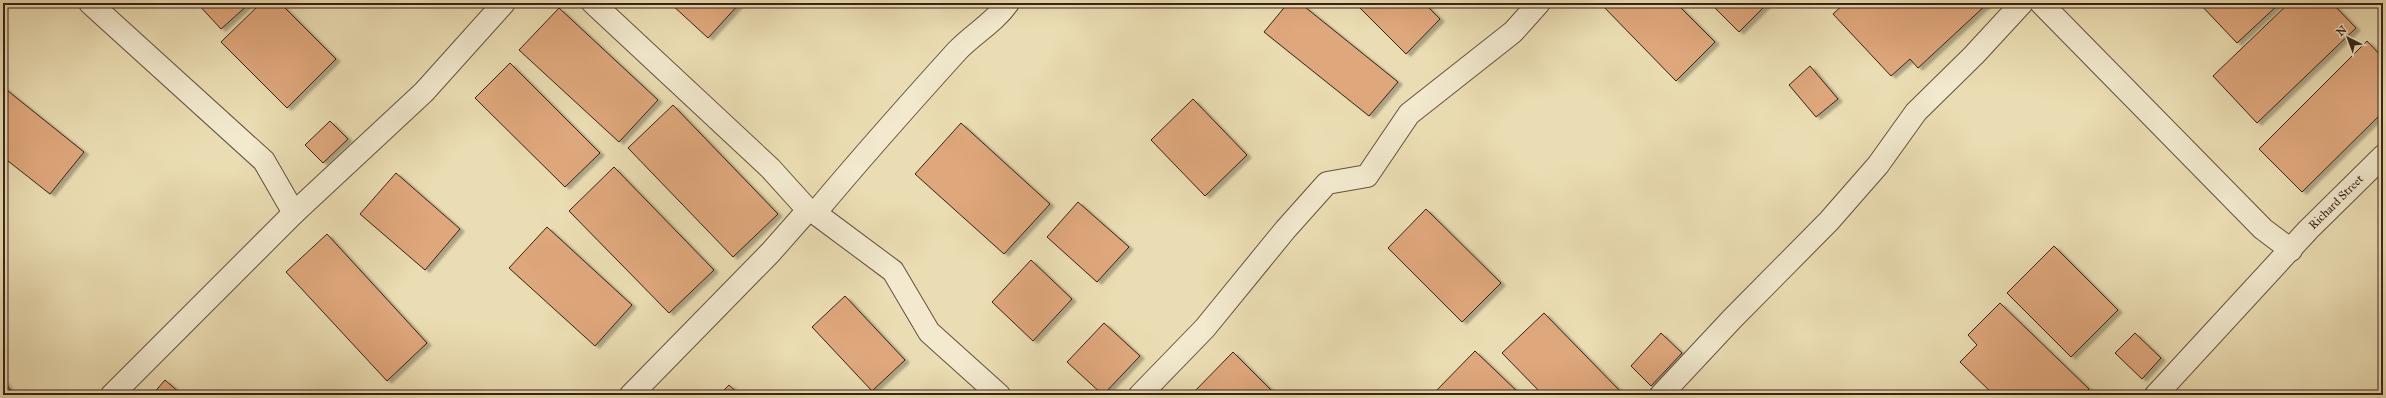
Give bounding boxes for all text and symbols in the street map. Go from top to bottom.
north arrow [2328,18,2368,58]
text: N [2334,23,2350,39]
street label: Richard Street [2306,171,2367,232]

